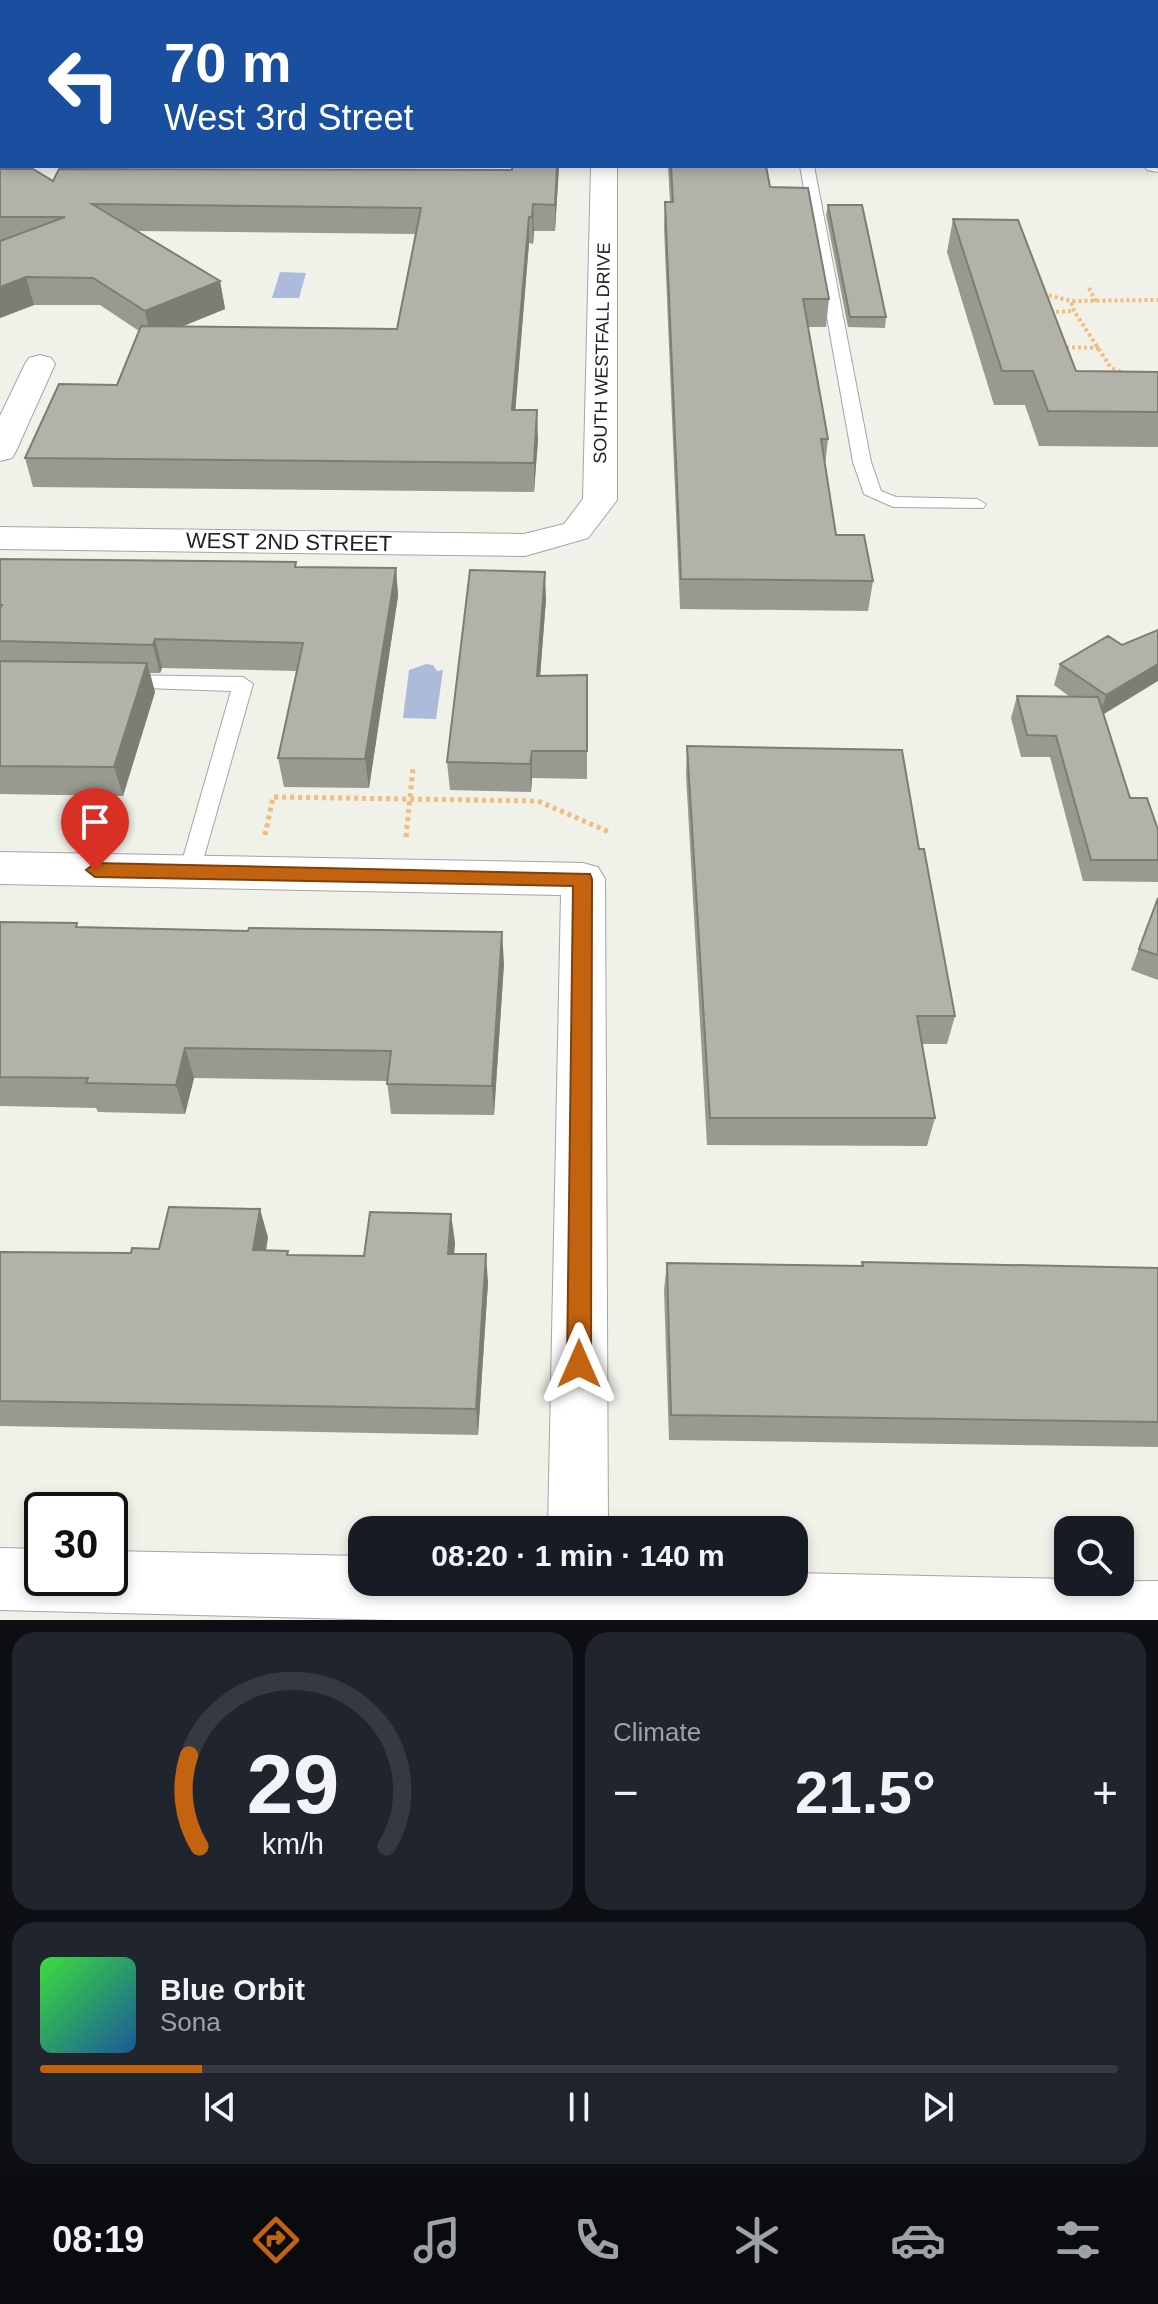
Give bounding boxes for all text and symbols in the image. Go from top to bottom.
text: 70 m [164,31,292,94]
icon: left [32,32,136,136]
text: West 3rd Street [164,97,413,138]
street label: SOUTH WESTFALL DRIVE [590,242,614,464]
street label: WEST 2ND STREET [186,528,392,556]
pin [61,788,129,870]
icon: arrive [73,800,117,844]
position arrow [537,1322,621,1406]
speed limit sign: 30 [24,1492,128,1596]
map controls [1054,1516,1134,1596]
button: search [1054,1516,1134,1596]
text: 08:20 · 1 min · 140 m [431,1539,725,1572]
text: Climate [613,1717,701,1747]
text: 29 [246,1738,339,1831]
text: 21.5° [795,1759,936,1826]
text: − [613,1768,639,1817]
text: + [1092,1768,1118,1817]
text: km/h [262,1828,323,1860]
text: Blue Orbit [160,1973,305,2006]
text: Sona [160,2007,221,2037]
icon: previous [198,2085,242,2129]
icon: pause [557,2085,601,2129]
icon: next [916,2085,960,2129]
icon: directions [248,2212,304,2268]
icon: music [409,2212,465,2268]
icon: phone [569,2212,625,2268]
icon: climate [729,2212,785,2268]
icon: car [890,2212,946,2268]
icon: filters [1050,2212,1106,2268]
text: 08:19 [52,2219,144,2260]

